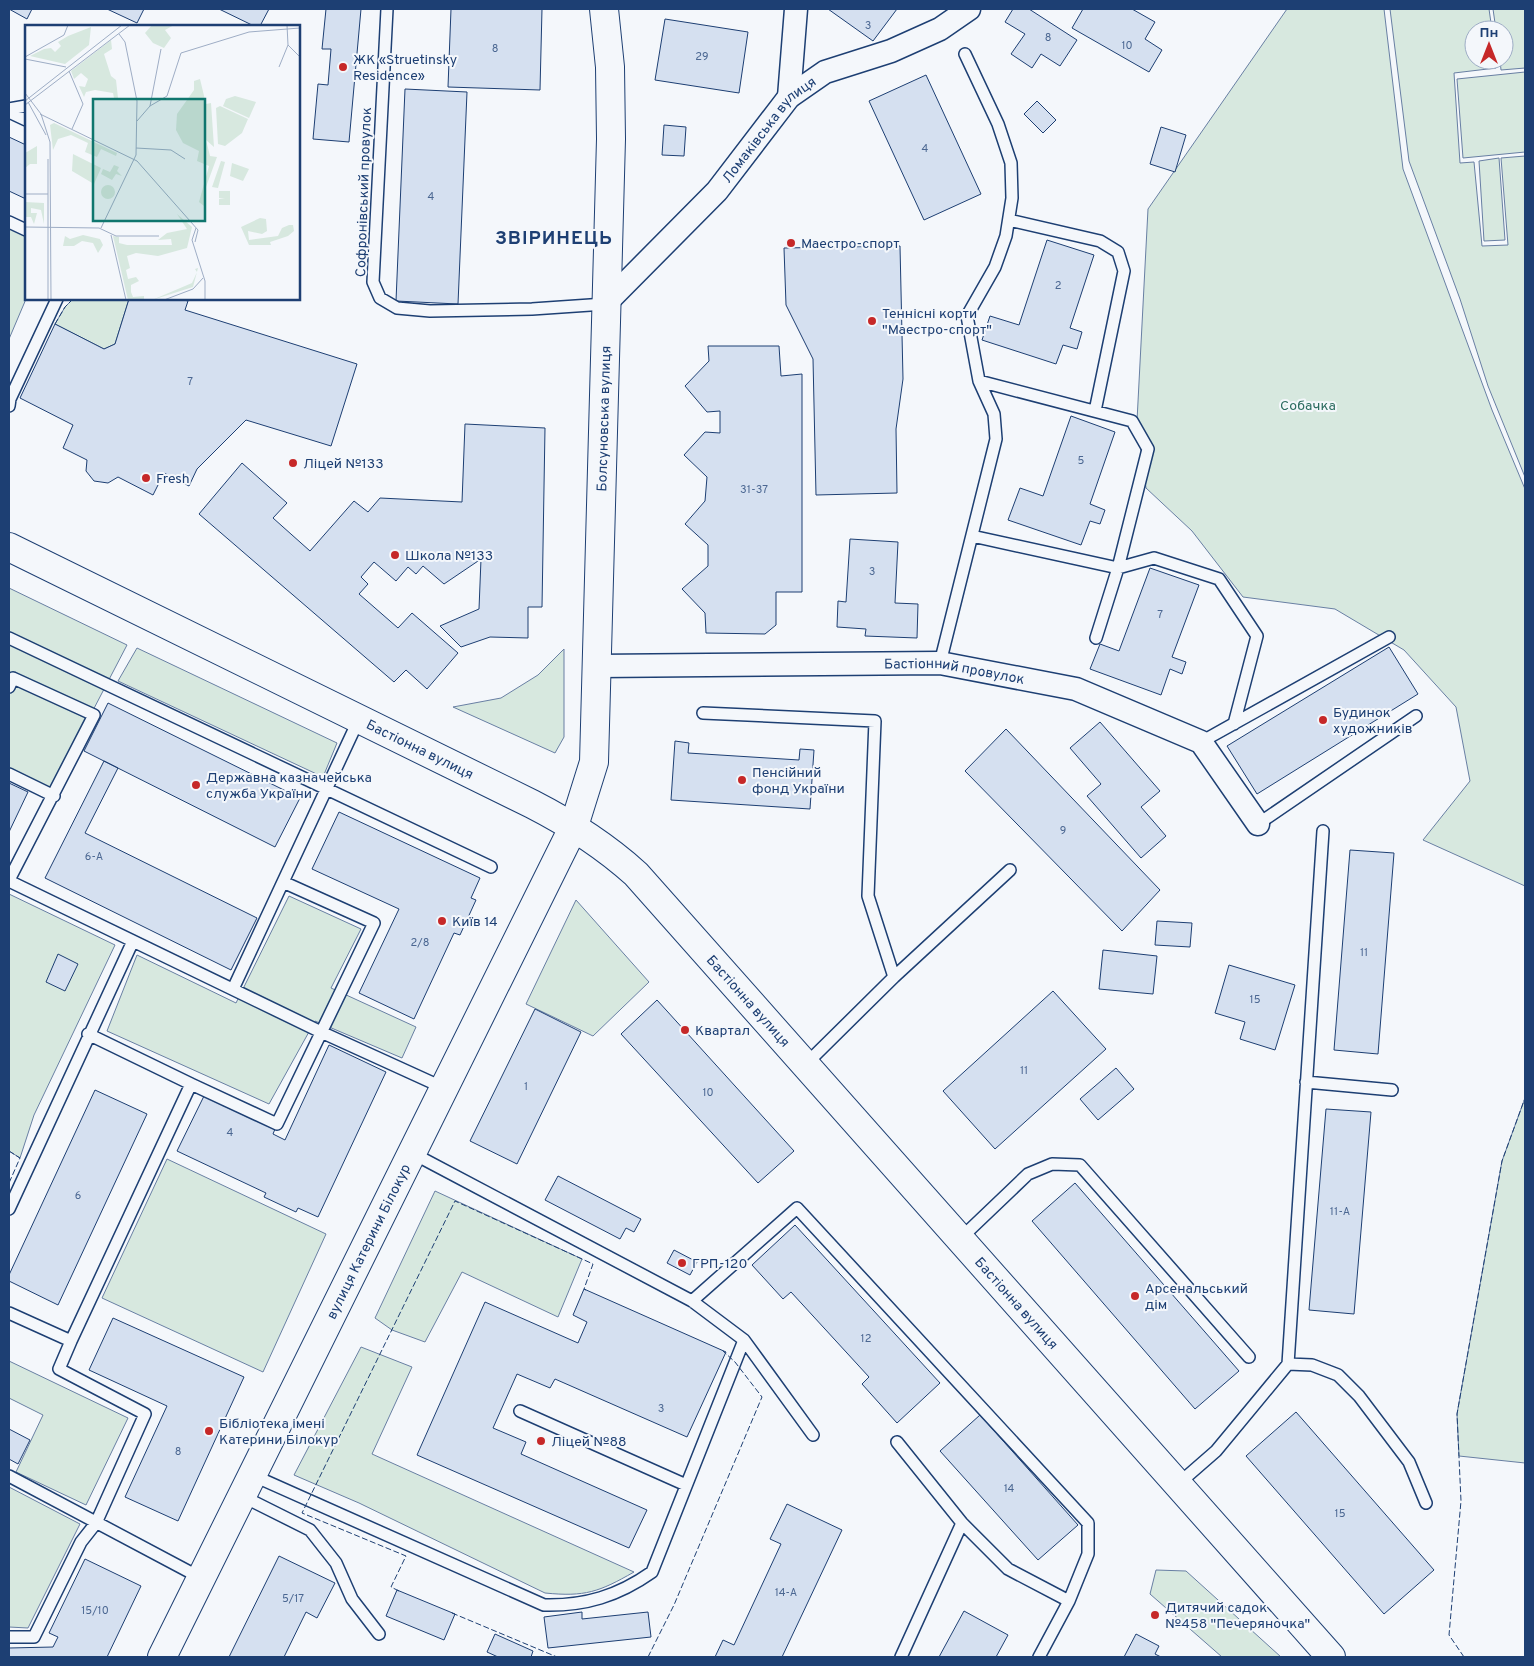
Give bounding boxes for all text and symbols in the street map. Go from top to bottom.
house number: 3 [865,19,871,33]
north arrow [1464,20,1514,70]
inset map [25,25,300,300]
text: Пн [1480,25,1498,42]
house number: 8 [1045,31,1051,45]
house number: 10 [1121,39,1133,53]
house number: 8 [492,42,498,56]
house number: 29 [695,50,709,64]
place label: ЖК «Struetinsky Residence» [353,52,457,85]
marker: ЖК «Struetinsky Residence» [337,61,349,73]
street label: Ломаківська вулиця [719,74,820,187]
street label: Софронівський провулок [353,107,376,277]
house number: 4 [922,142,929,156]
house number: 4 [428,190,435,204]
district label: ЗВІРИНЕЦЬ [495,227,613,251]
place label: Маестро-спорт [801,236,900,253]
marker: Маестро-спорт [785,237,797,249]
house number: 2 [1055,279,1061,293]
place label: Теннісні корти "Маестро-спорт" [882,306,992,339]
marker: Теннісні корти "Маестро-спорт" [866,315,878,327]
street label: Болсуновська вулиця [594,346,615,492]
house number: 7 [187,375,193,389]
park label: Собачка [1280,398,1336,415]
house number: 5 [1078,454,1085,468]
place label: Ліцей №133 [303,456,384,473]
marker: Ліцей №133 [287,457,299,469]
place label: Fresh [156,471,190,488]
marker: Fresh [140,472,152,484]
house number: 31-37 [740,483,768,497]
place label: Школа №133 [405,548,493,565]
marker: Школа №133 [389,549,401,561]
house number: 3 [869,565,875,579]
house number: 7 [1157,608,1163,622]
street label: Бастіонний провулок [884,656,1026,689]
place label: Будинок художників [1333,705,1413,738]
marker: Будинок художників [1317,714,1329,726]
street label: Бастіонна вулиця [363,717,476,784]
place label: Пенсійний фонд України [752,765,845,798]
place label: Державна казначейська служба України [206,770,372,803]
marker: Пенсійний фонд України [736,774,748,786]
marker: Державна казначейська служба України [190,779,202,791]
house number: 9 [1060,824,1066,838]
house number: 6-А [85,850,103,864]
place label: Київ 14 [452,914,498,931]
marker: Київ 14 [436,915,448,927]
house number: 2/8 [411,936,429,950]
house number: 11 [1360,946,1368,960]
street label: Бастіонна вулиця [702,952,793,1051]
house number: 15 [1250,993,1261,1007]
place label: Квартал [695,1023,750,1040]
marker: Квартал [679,1024,691,1036]
house number: 11 [1020,1064,1028,1078]
house number: 1 [524,1080,528,1094]
house number: 10 [702,1086,714,1100]
house number: 4 [227,1126,234,1140]
street label: вулиця Катерини Білокур [324,1161,415,1322]
house number: 6 [75,1189,81,1203]
house number: 11-А [1330,1205,1350,1219]
street label: Бастіонна вулиця [970,1254,1061,1353]
place label: ГРП-120 [692,1256,747,1273]
marker: ГРП-120 [676,1257,688,1269]
place label: Арсенальський дім [1145,1281,1248,1314]
marker: Арсенальський дім [1129,1290,1141,1302]
house number: 12 [861,1332,871,1346]
house number: 3 [658,1402,664,1416]
place label: Бібліотека імені Катерини Білокур [219,1416,339,1449]
marker: Бібліотека імені Катерини Білокур [203,1425,215,1437]
place label: Ліцей №88 [551,1434,627,1451]
marker: Ліцей №88 [535,1435,547,1447]
house number: 8 [175,1445,181,1459]
house number: 14 [1004,1482,1015,1496]
house number: 15 [1335,1507,1346,1521]
house number: 14-А [775,1586,797,1600]
house number: 5/17 [282,1592,304,1606]
place label: Дитячий садок №458 "Печеряночка" [1165,1600,1310,1633]
house number: 15/10 [81,1604,109,1618]
marker: Дитячий садок №458 "Печеряночка" [1149,1609,1161,1621]

